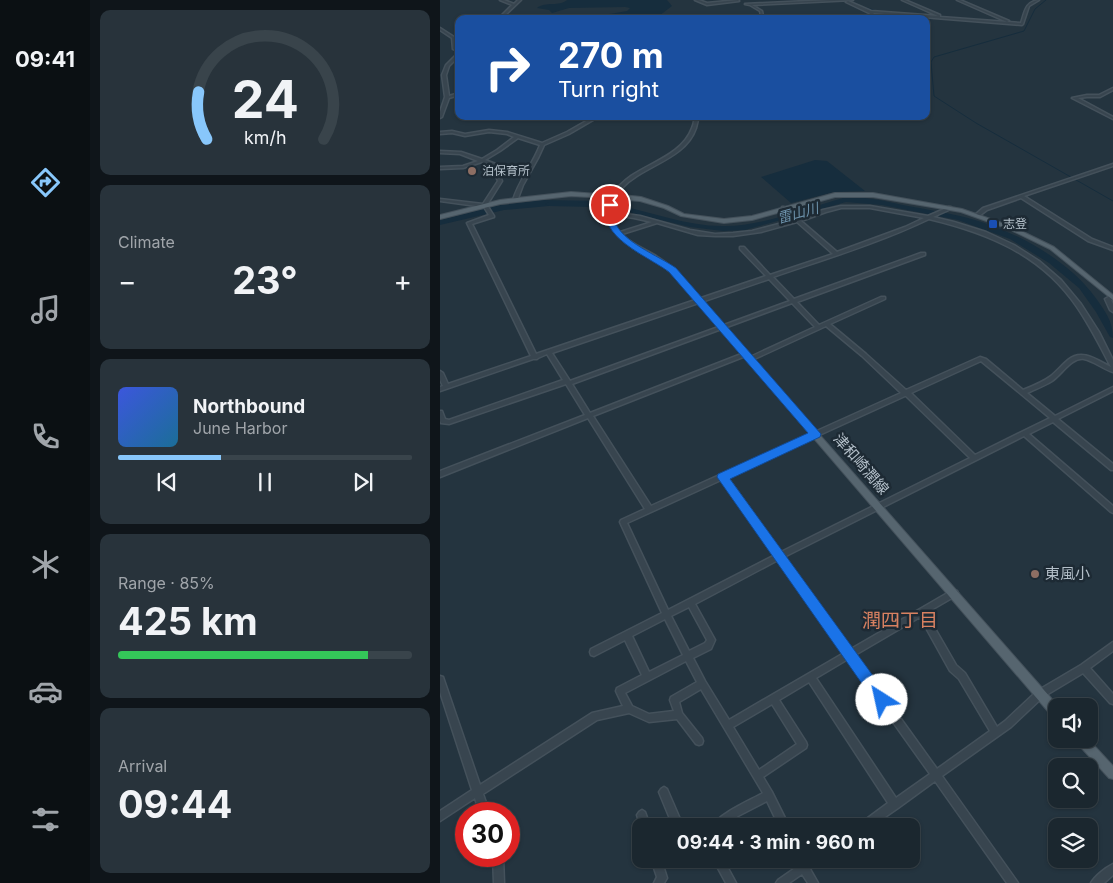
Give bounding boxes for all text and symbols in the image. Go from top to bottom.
text: 270 m [558,34,664,76]
icon: right [475,35,540,100]
text: 09:41 [15,46,75,72]
text: 24 [231,68,299,131]
text: Turn right [558,76,659,102]
text: km/h [244,127,286,148]
place label: 泊保育所 [482,163,530,178]
icon: directions [28,165,63,200]
marker: 泊保育所 [466,165,478,177]
pin [589,184,631,226]
icon: arrive [596,191,624,219]
water label: 雷山川 [775,198,822,226]
place label: 志登 [1003,216,1027,231]
marker: 志登 [987,218,999,230]
text: Climate [118,232,175,252]
text: 23° [232,257,298,303]
text: − [118,264,137,298]
text: + [393,264,412,298]
icon: music [28,292,63,327]
text: Northbound [193,395,305,418]
text: June Harbor [193,418,287,438]
icon: phone [28,419,63,454]
street label: 津和崎潤線 [830,429,893,498]
icon: previous [153,468,181,496]
icon: pause [251,468,279,496]
icon: next [349,468,377,496]
icon: climate [28,547,63,582]
place label: 東風小 [1045,564,1090,583]
marker: 東風小 [1029,568,1041,580]
text: Range · 85% [118,573,215,593]
text: 425 km [118,598,258,644]
district label: 潤四丁目 [862,609,938,632]
position arrow [855,673,907,725]
icon: car [28,674,63,709]
map controls [1048,698,1098,868]
button: sound [1048,698,1098,748]
text: Arrival [118,756,167,776]
button: search [1048,758,1098,808]
text: 09:44 [118,781,232,827]
icon: filters [28,802,63,837]
speed limit sign: 30 [455,802,520,867]
button: layers [1048,818,1098,868]
text: 09:44 · 3 min · 960 m [677,831,875,854]

